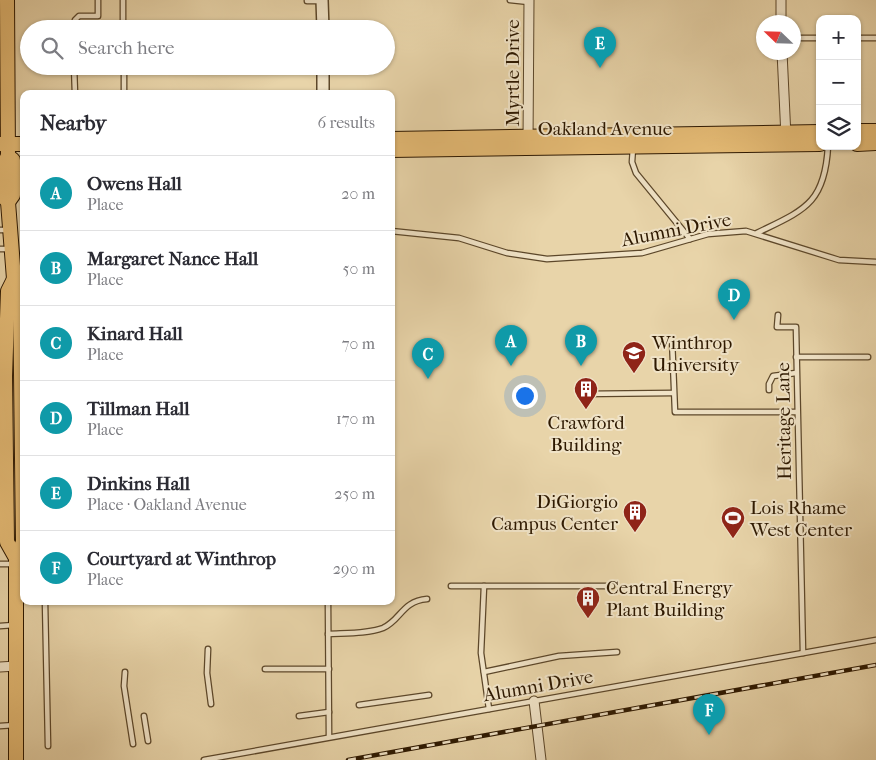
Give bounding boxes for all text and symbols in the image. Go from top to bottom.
north arrow [756,15,801,60]
map controls [816,15,861,150]
button: + [816,15,861,60]
street label: Myrtle Drive [502,19,524,127]
search box [20,20,395,75]
pin: E [584,27,616,68]
icon: search [38,34,66,62]
text: Search here [78,37,174,59]
button: − [816,60,861,105]
button: layers [816,105,861,150]
text: Nearby [40,111,106,135]
text: 6 results [317,113,375,132]
street label: Oakland Avenue [538,118,672,140]
text: Owens Hall [87,173,182,195]
text: A [51,184,61,203]
text: 20 m [341,184,375,203]
text: Place [87,195,123,214]
street label: Alumni Drive [619,209,733,252]
text: Margaret Nance Hall [87,248,258,270]
text: B [51,259,61,278]
text: 50 m [343,259,375,278]
text: Place [87,270,123,289]
pin: D [718,279,750,320]
text: Kinard Hall [87,323,183,345]
pin: A [495,325,527,366]
pin: B [565,325,597,366]
place label: Winthrop University [651,332,740,376]
text: C [51,334,61,353]
text: 70 m [342,334,375,353]
pin: C [412,338,444,379]
school or university icon: Winthrop University [621,340,647,374]
text: Place [87,345,123,364]
street label: Heritage Lane [772,362,796,480]
building icon: Crawford Building [573,376,599,410]
your location [512,383,538,409]
text: Tillman Hall [87,398,190,420]
text: D [50,409,62,428]
text: 170 m [336,409,375,428]
place label: Crawford Building [548,412,625,456]
text: Place [87,420,123,439]
text: Dinkins Hall [87,473,190,495]
text: E [51,484,61,503]
text: 250 m [334,484,375,503]
place label: DiGiorgio Campus Center [491,491,619,535]
text: Place · Oakland Avenue [87,495,247,514]
place label: Lois Rhame West Center [749,497,853,541]
building icon: DiGiorgio Campus Center [622,499,648,533]
sports icon: Lois Rhame West Center [720,505,746,539]
text: Courtyard at Winthrop [87,548,276,570]
text: F [52,559,60,578]
text: 290 m [333,559,375,578]
text: Place [87,570,123,589]
place label: Central Energy Plant Building [606,577,733,621]
building icon: Central Energy Plant Building [575,585,601,619]
street label: Alumni Drive [481,666,595,707]
pin: F [693,694,725,735]

